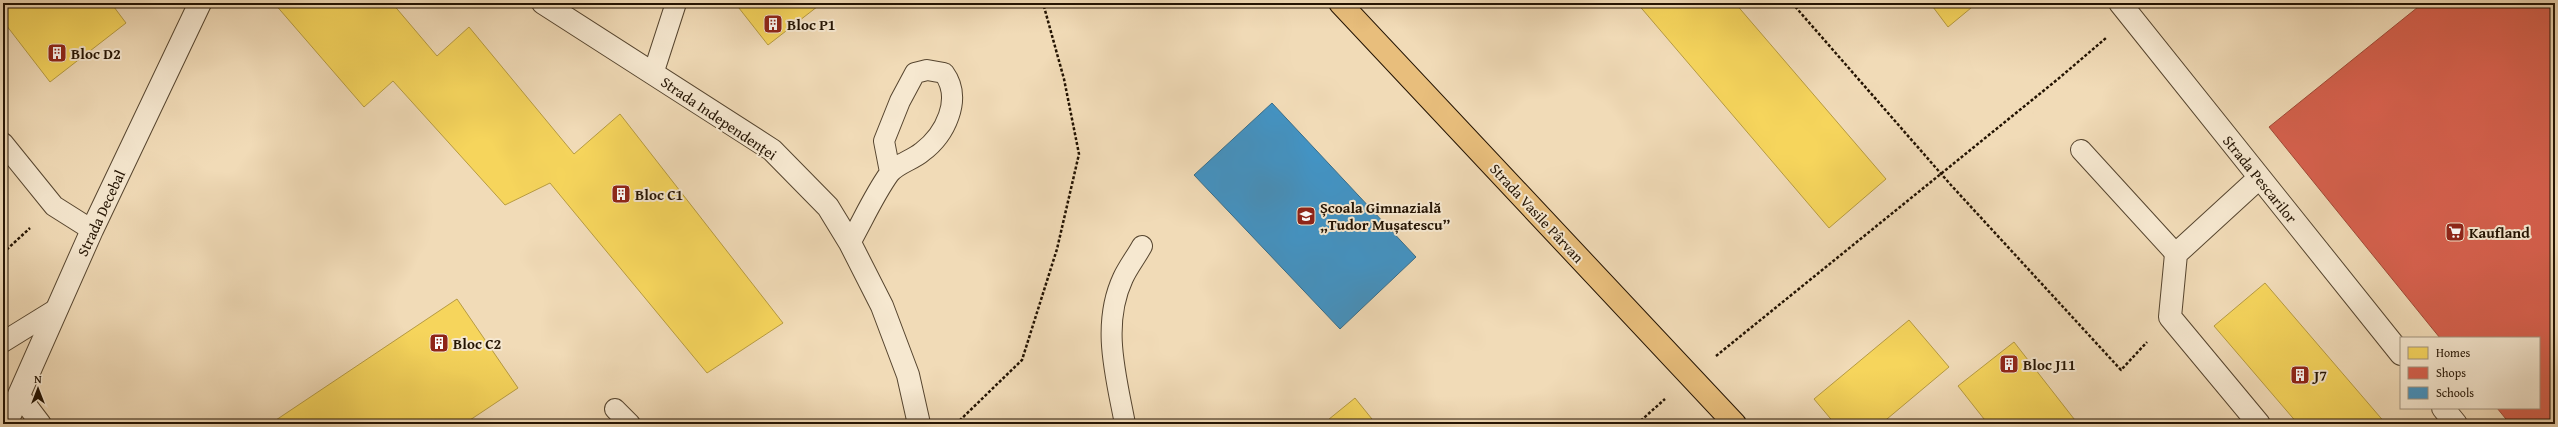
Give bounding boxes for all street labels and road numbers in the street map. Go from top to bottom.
street label: Strada Independenței [657,71,781,165]
street label: Strada Pescarilor [2218,131,2302,227]
street label: Strada Vasile Pârvan [1485,159,1589,268]
street label: Strada Decebal [72,166,130,260]

